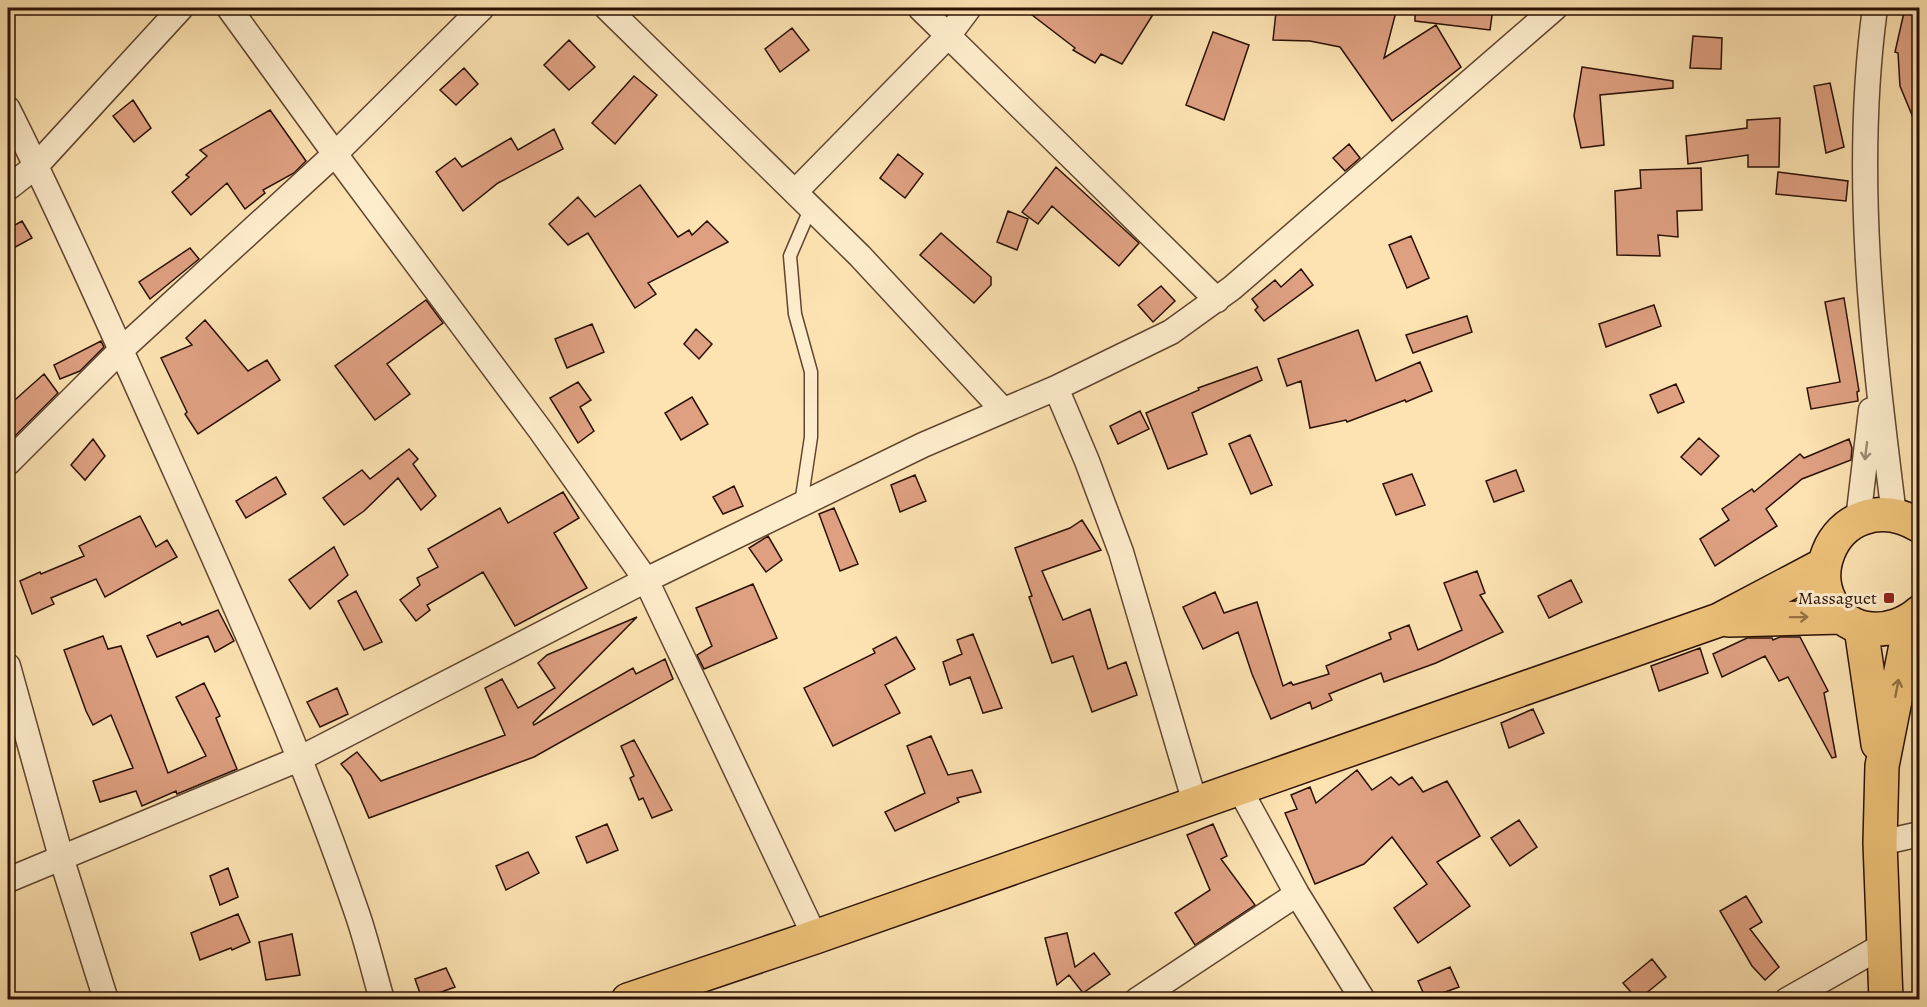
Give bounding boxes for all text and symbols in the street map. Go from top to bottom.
one-way arrow [1860,441,1871,460]
place label: Massaguet [1798,586,1877,610]
marker: Massaguet [1882,591,1896,605]
one-way arrow [1788,611,1808,623]
one-way arrow [1892,679,1903,699]

